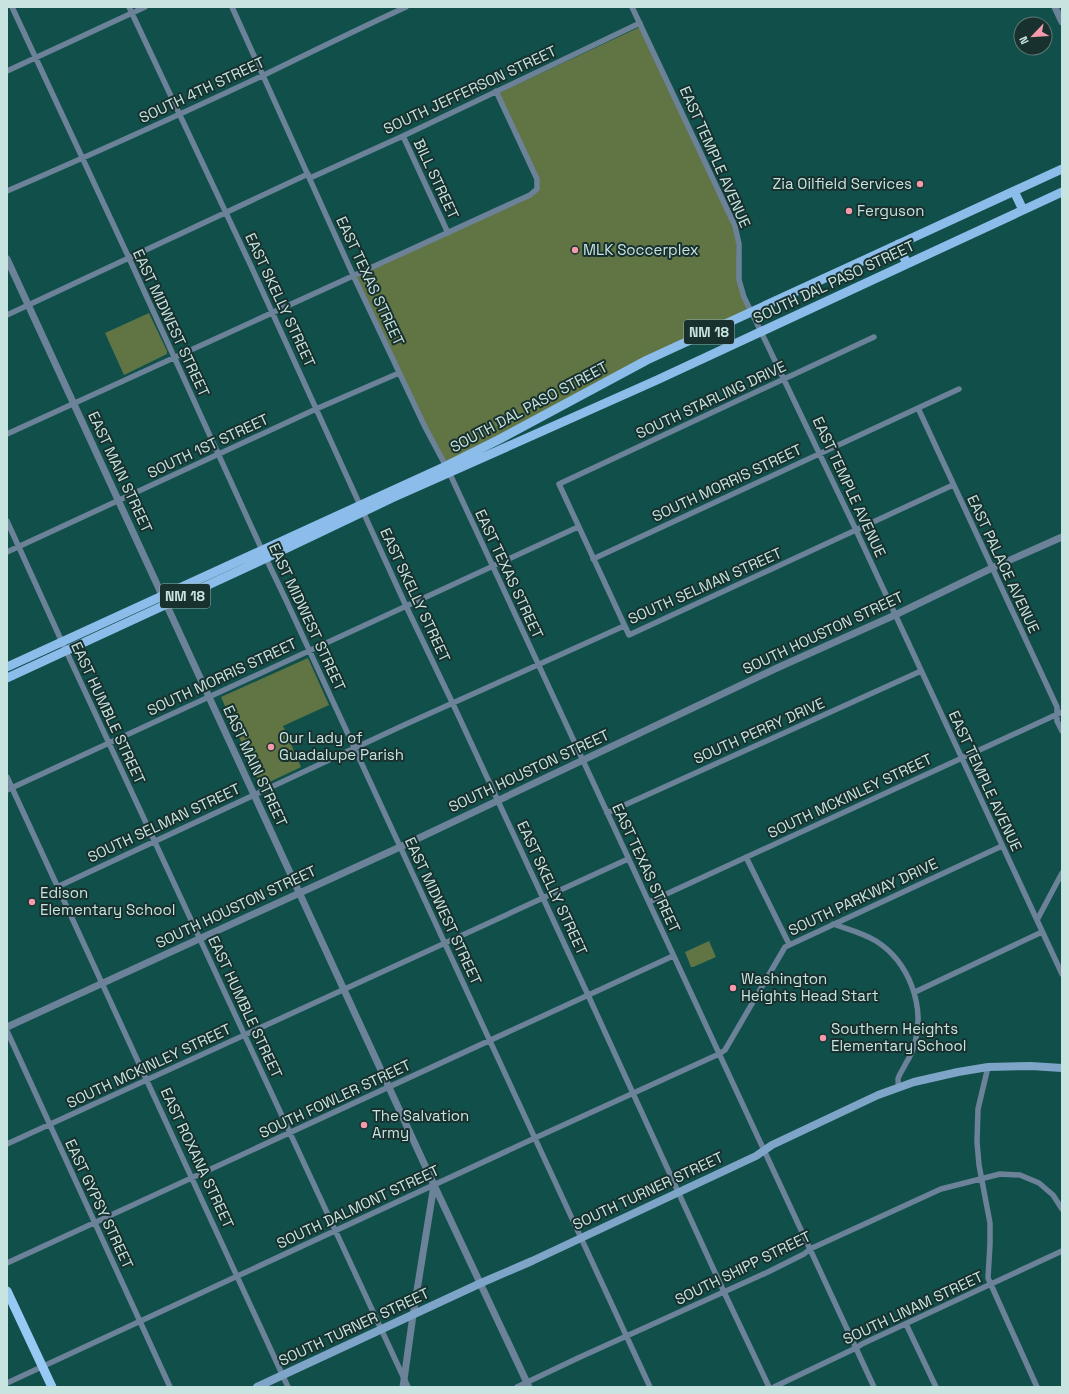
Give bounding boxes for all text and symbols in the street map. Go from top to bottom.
north arrow [1013,16,1053,56]
text: N [1016,34,1032,47]
street label: SOUTH JEFFERSON STREET [380,41,560,138]
street label: SOUTH 4TH STREET [136,52,268,127]
street label: EAST TEMPLE AVENUE [676,83,755,230]
street label: BILL STREET [410,136,463,222]
place label: Zia Oilfield Services [773,174,912,193]
marker: Zia Oilfield Services [915,179,925,189]
place label: Ferguson [857,201,924,220]
marker: Ferguson [844,206,854,216]
street label: EAST TEXAS STREET [332,213,409,349]
street label: EAST SKELLY STREET [241,230,320,370]
street label: SOUTH DAL PASO STREET [750,236,918,327]
place label: MLK Soccerplex [583,240,699,259]
marker: MLK Soccerplex [570,245,580,255]
street label: EAST MIDWEST STREET [129,246,214,400]
road number: NM 18 [684,320,734,344]
street label: SOUTH STARLING DRIVE [633,356,789,443]
street label: SOUTH DAL PASO STREET [447,357,611,456]
street label: EAST MAIN STREET [84,408,157,536]
street label: SOUTH 1ST STREET [144,409,272,482]
street label: EAST TEMPLE AVENUE [809,414,890,560]
street label: SOUTH MORRIS STREET [649,439,805,526]
street label: EAST PALACE AVENUE [963,492,1044,636]
street label: EAST TEXAS STREET [471,506,548,642]
street label: EAST SKELLY STREET [376,525,455,665]
street label: EAST MIDWEST STREET [265,540,350,694]
street label: SOUTH SELMAN STREET [625,543,785,628]
road number: NM 18 [160,584,210,608]
street label: SOUTH HOUSTON STREET [739,587,906,678]
street label: SOUTH MORRIS STREET [144,633,300,720]
street label: EAST HUMBLE STREET [67,639,150,787]
street label: SOUTH PERRY DRIVE [690,693,827,768]
street label: EAST MAIN STREET [219,702,292,830]
street label: EAST TEMPLE AVENUE [945,708,1026,854]
street label: SOUTH HOUSTON STREET [445,725,612,816]
place label: Our Lady of Guadalupe Parish [279,728,404,764]
marker: Our Lady of Guadalupe Parish [266,742,276,752]
street label: SOUTH MCKINLEY STREET [765,749,935,842]
street label: SOUTH SELMAN STREET [84,779,243,866]
street label: EAST TEXAS STREET [608,800,685,936]
street label: EAST SKELLY STREET [513,818,592,958]
street label: EAST MIDWEST STREET [401,834,486,988]
street label: SOUTH PARKWAY DRIVE [785,854,940,940]
street label: SOUTH HOUSTON STREET [152,861,319,952]
place label: Edison Elementary School [40,883,176,919]
marker: Edison Elementary School [27,897,37,907]
street label: EAST HUMBLE STREET [204,933,287,1081]
place label: Washington Heights Head Start [741,969,879,1005]
marker: Washington Heights Head Start [728,983,738,993]
street label: SOUTH MCKINLEY STREET [64,1019,234,1112]
place label: Southern Heights Elementary School [831,1019,967,1055]
marker: Southern Heights Elementary School [818,1033,828,1043]
street label: SOUTH FOWLER STREET [256,1055,414,1142]
street label: EAST ROXANA STREET [157,1085,238,1231]
place label: The Salvation Army [372,1106,469,1142]
marker: The Salvation Army [359,1120,369,1130]
street label: EAST GYPSY STREET [61,1136,138,1272]
street label: SOUTH TURNER STREET [569,1147,726,1234]
street label: SOUTH DALMONT STREET [273,1160,442,1253]
street label: SOUTH SHIPP STREET [672,1226,814,1309]
street label: SOUTH LINAM STREET [840,1267,986,1348]
street label: SOUTH TURNER STREET [275,1283,432,1370]

